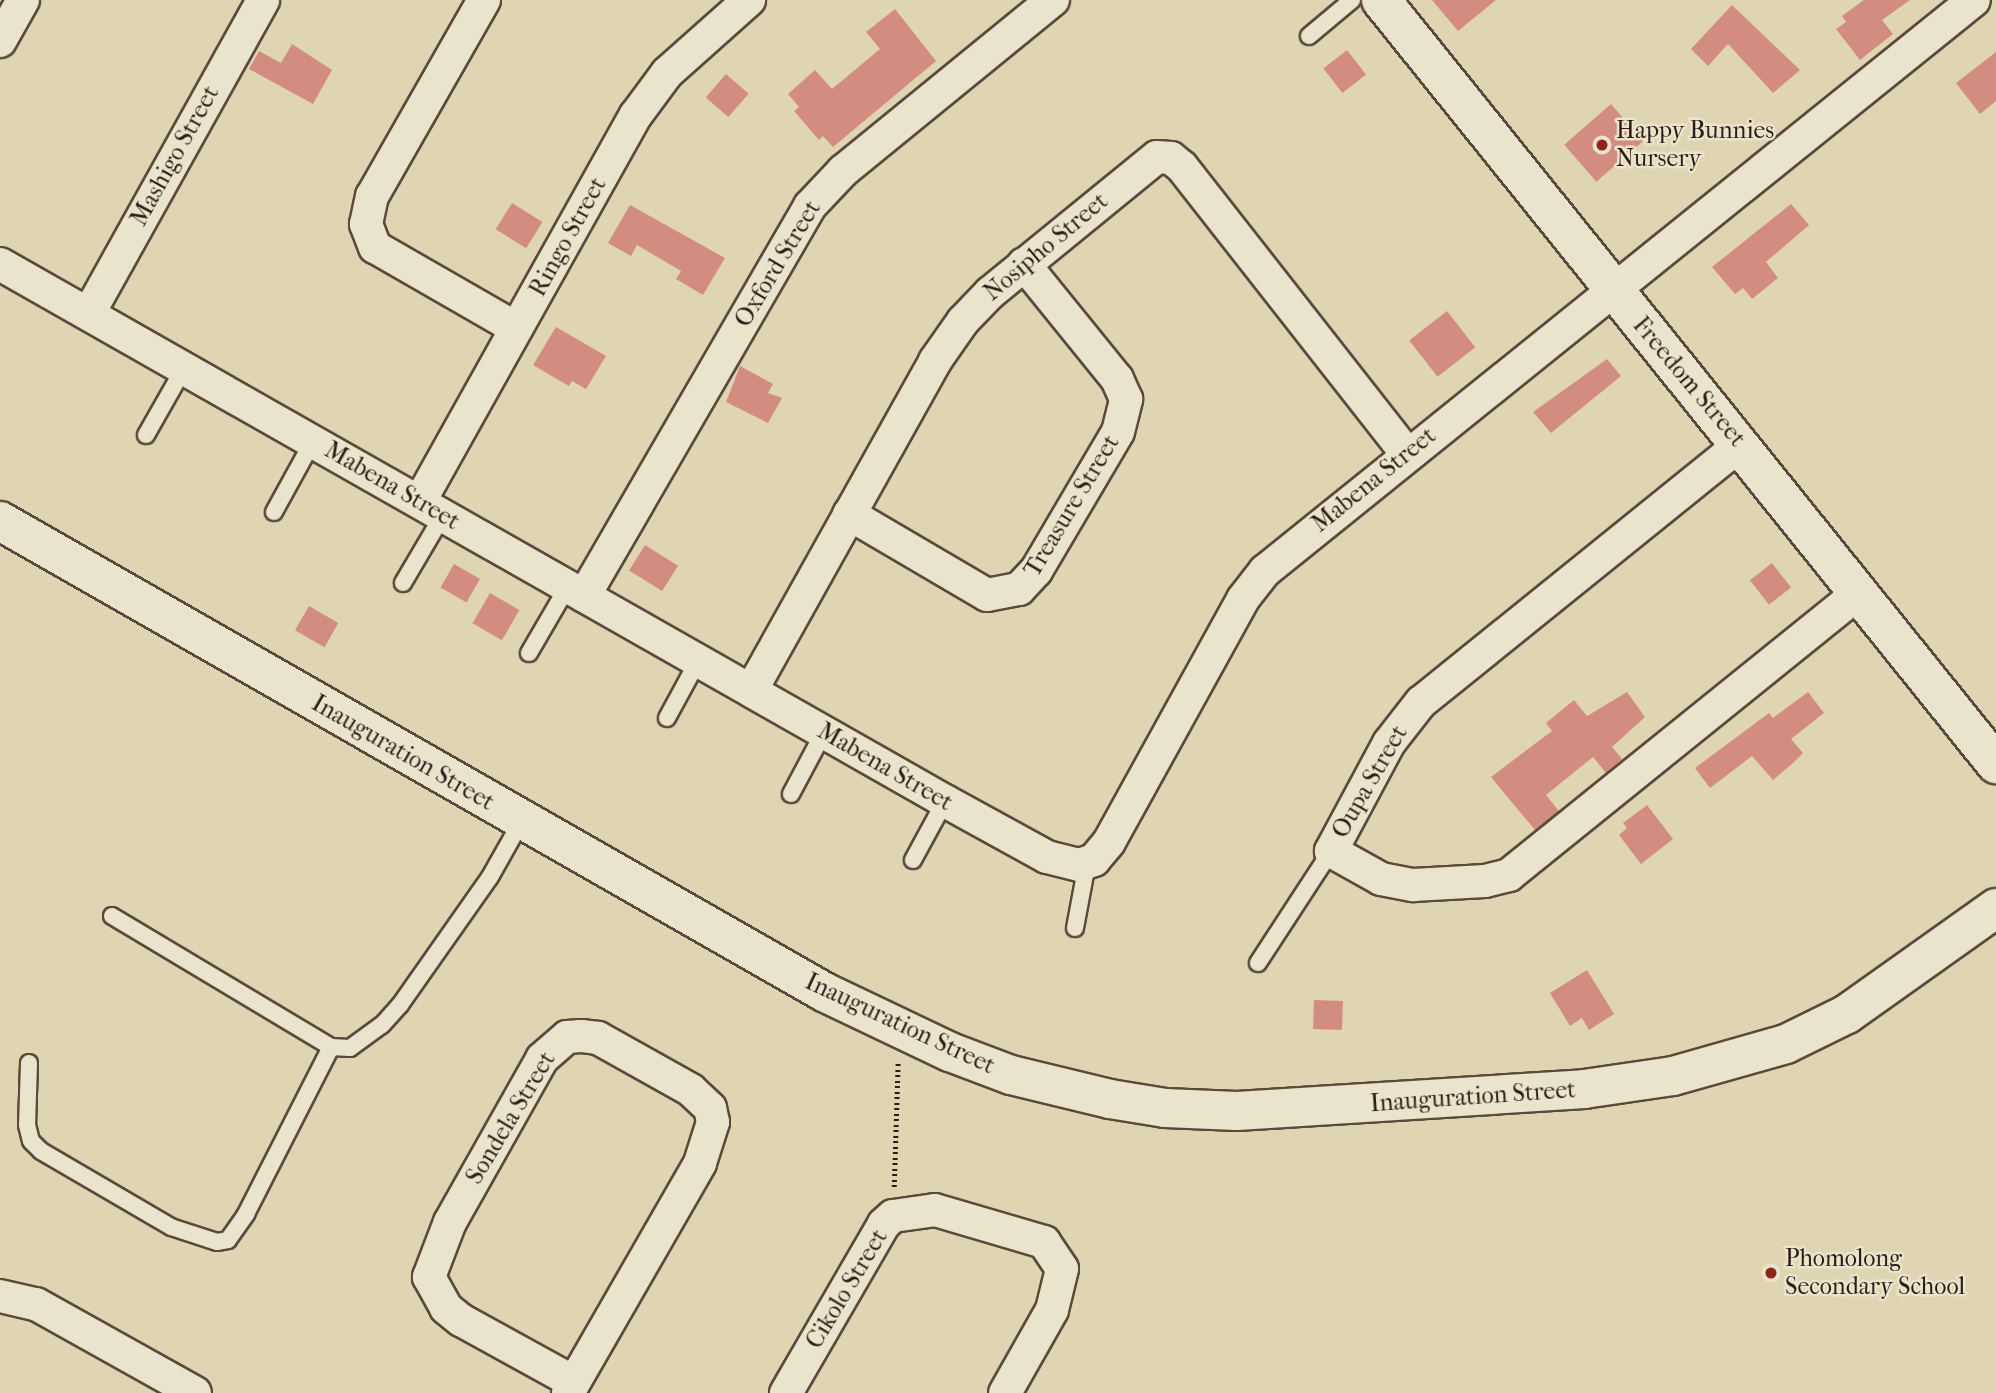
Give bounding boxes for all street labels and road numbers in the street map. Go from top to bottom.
street label: Mashigo Street [125,81,225,231]
street label: Ringo Street [523,172,613,302]
street label: Nosipho Street [978,187,1114,307]
street label: Oxford Street [729,196,827,332]
street label: Freedom Street [1626,311,1752,453]
street label: Mabena Street [1306,421,1442,539]
street label: Treasure Street [1018,430,1126,582]
street label: Mabena Street [319,436,465,536]
street label: Inauguration Street [307,689,499,817]
street label: Mabena Street [812,717,958,817]
street label: Oupa Street [1326,721,1414,843]
street label: Inauguration Street [801,967,999,1081]
street label: Sondela Street [460,1047,562,1189]
street label: Inauguration Street [1369,1075,1577,1119]
street label: Cikolo Street [800,1224,894,1354]

